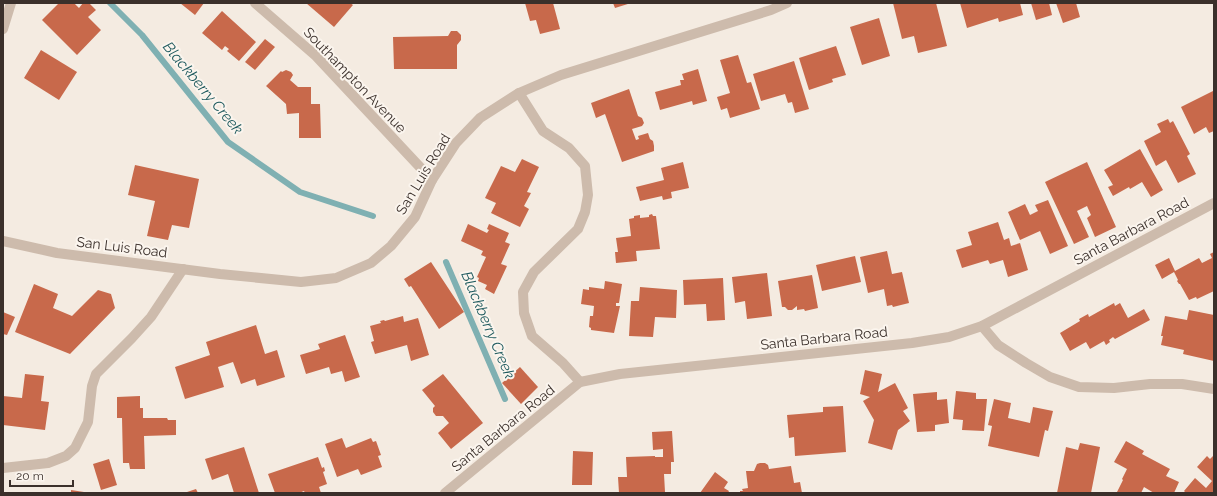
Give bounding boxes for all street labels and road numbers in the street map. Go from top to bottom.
street label: Southampton Avenue [300,24,410,136]
street label: San Luis Road [393,131,453,217]
street label: Santa Barbara Road [1071,194,1191,268]
street label: San Luis Road [76,233,168,261]
street label: Santa Barbara Road [760,323,888,353]
street label: Santa Barbara Road [448,382,558,474]

